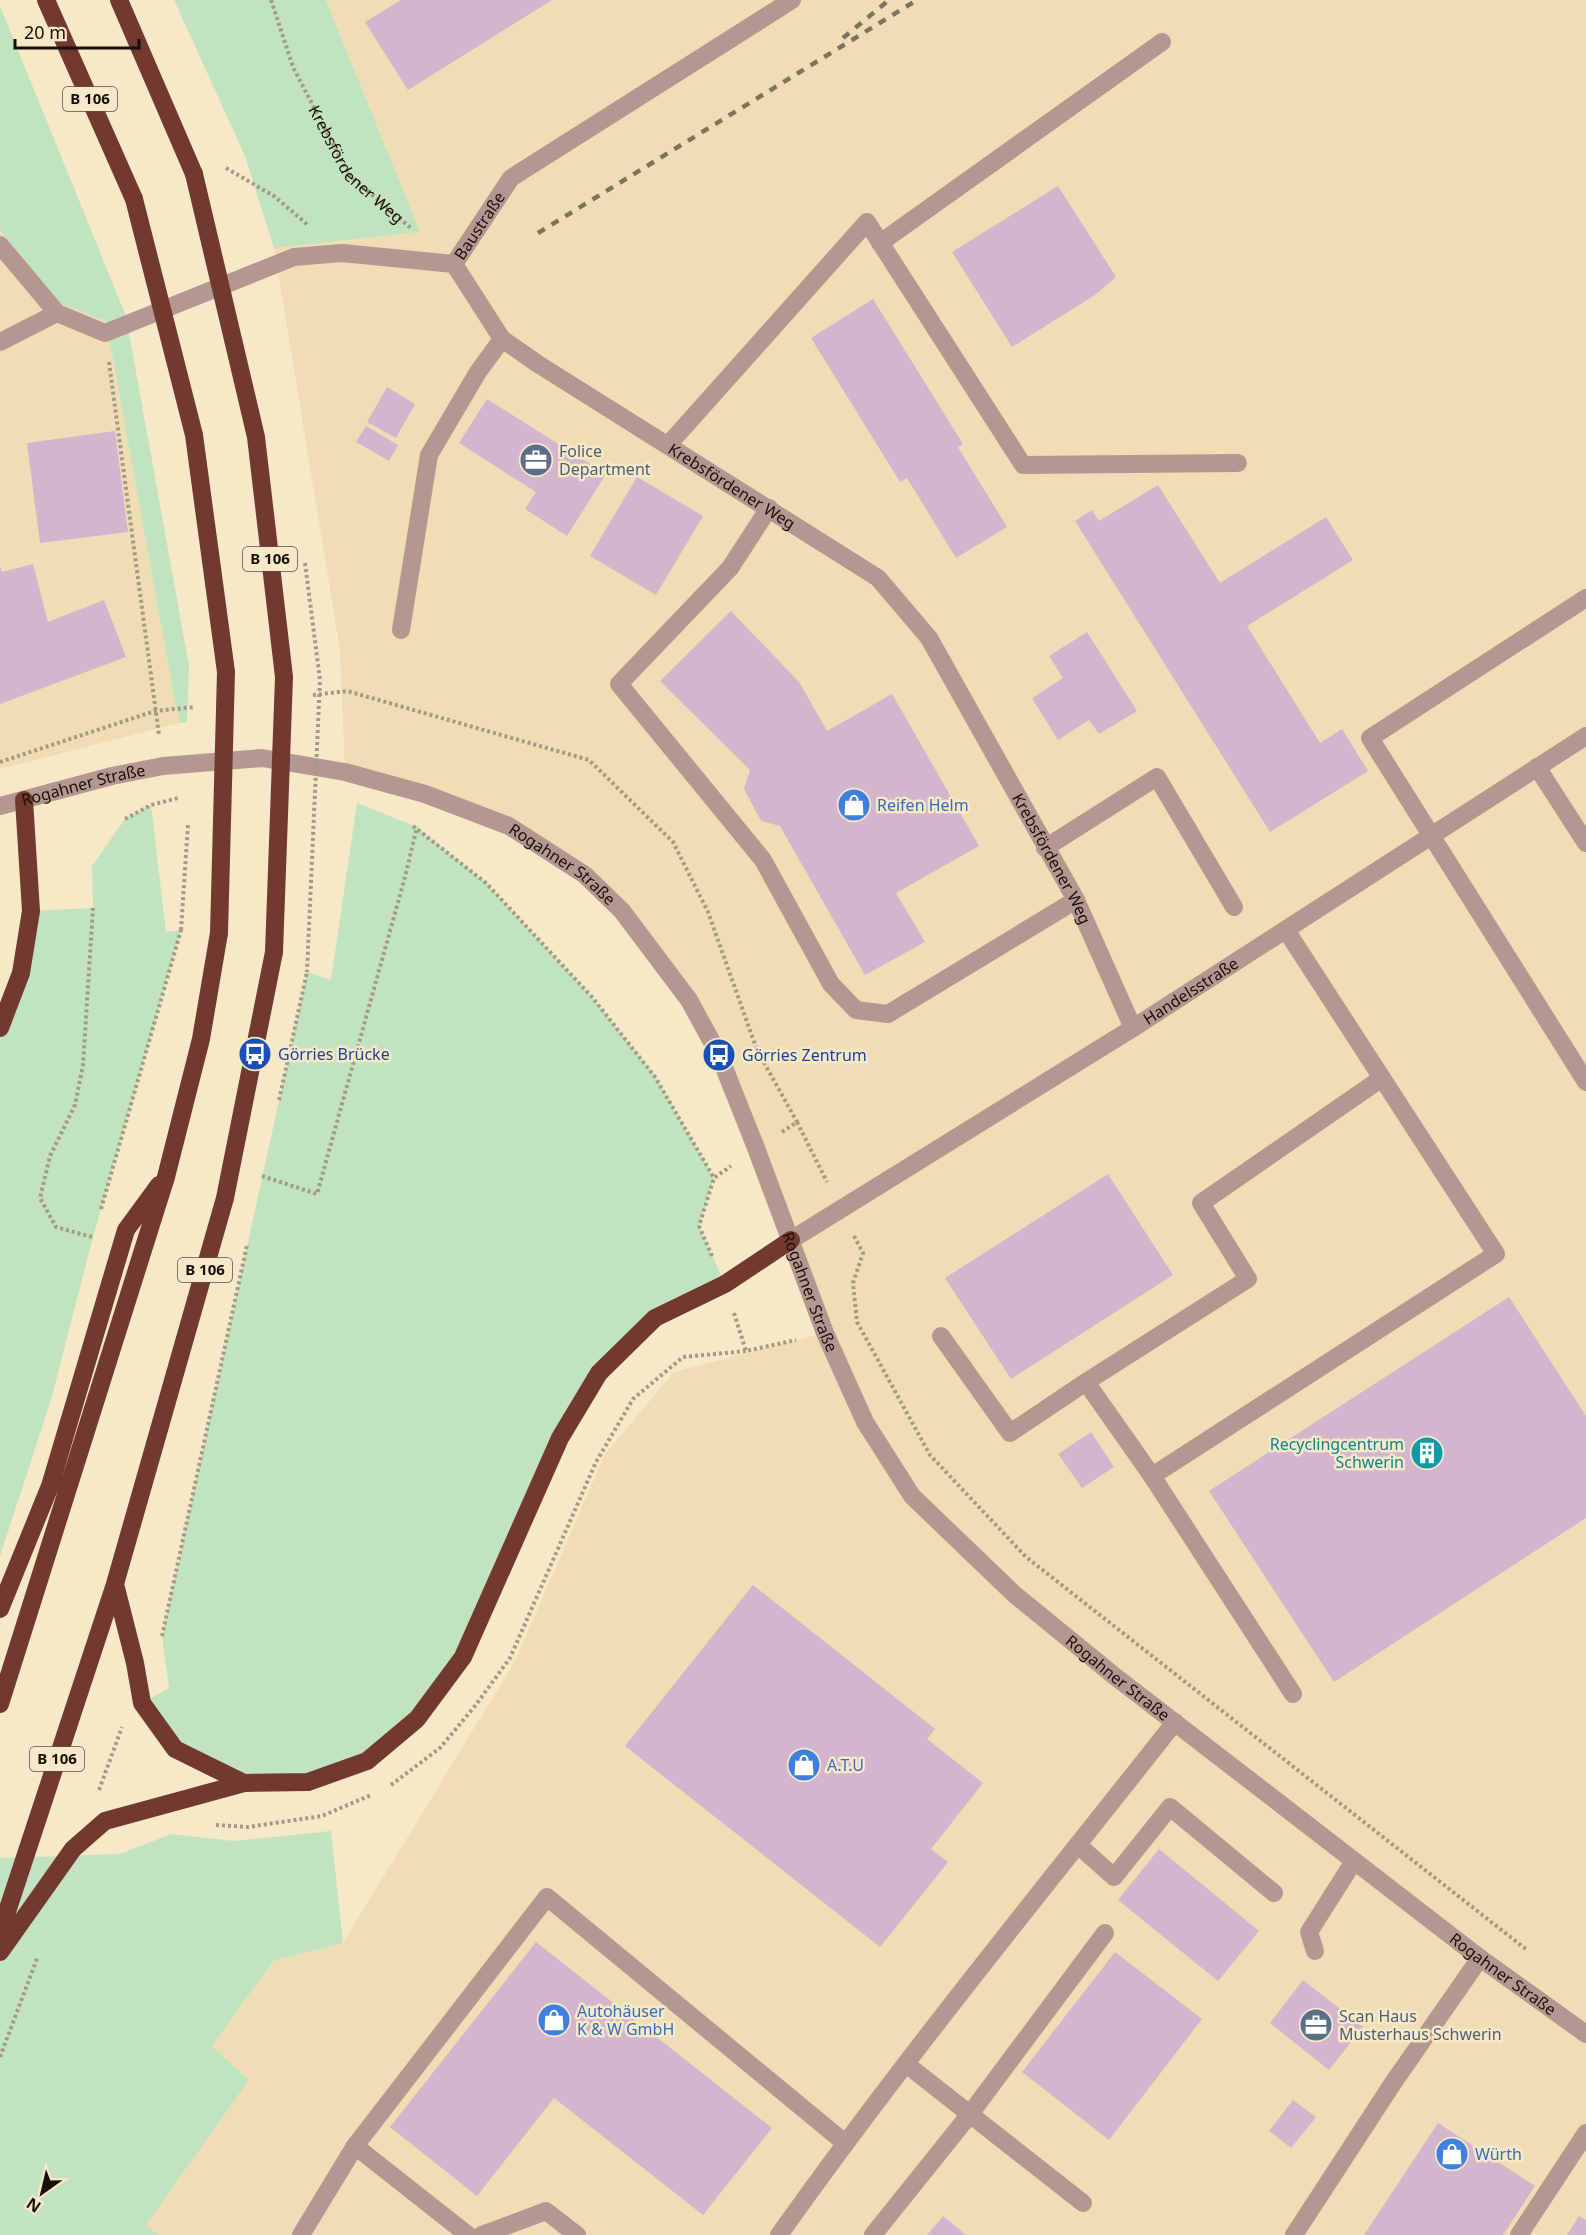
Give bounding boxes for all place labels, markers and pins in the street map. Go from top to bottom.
place label: Folice Department [559,440,651,480]
office icon: Folice Department [518,442,554,478]
shop icon: Reifen Helm [836,787,872,823]
place label: Reifen Helm [877,794,969,816]
bus stop icon: Görries Brücke [237,1036,273,1072]
bus stop icon: Görries Zentrum [701,1037,737,1073]
place label: Görries Brücke [278,1043,390,1065]
place label: Görries Zentrum [742,1044,867,1066]
place label: Recyclingcentrum Schwerin [1270,1433,1404,1473]
building icon: Recyclingcentrum Schwerin [1409,1435,1445,1471]
shop icon: A.T.U [786,1747,822,1783]
place label: A.T.U [827,1754,864,1776]
place label: Autohäuser K & W GmbH [577,2000,674,2040]
shop icon: Autohäuser K & W GmbH [536,2002,572,2038]
place label: Scan Haus Musterhaus Schwerin [1339,2005,1502,2045]
office icon: Scan Haus Musterhaus Schwerin [1298,2007,1334,2043]
shop icon: Würth [1434,2136,1470,2172]
place label: Würth [1475,2143,1522,2165]

